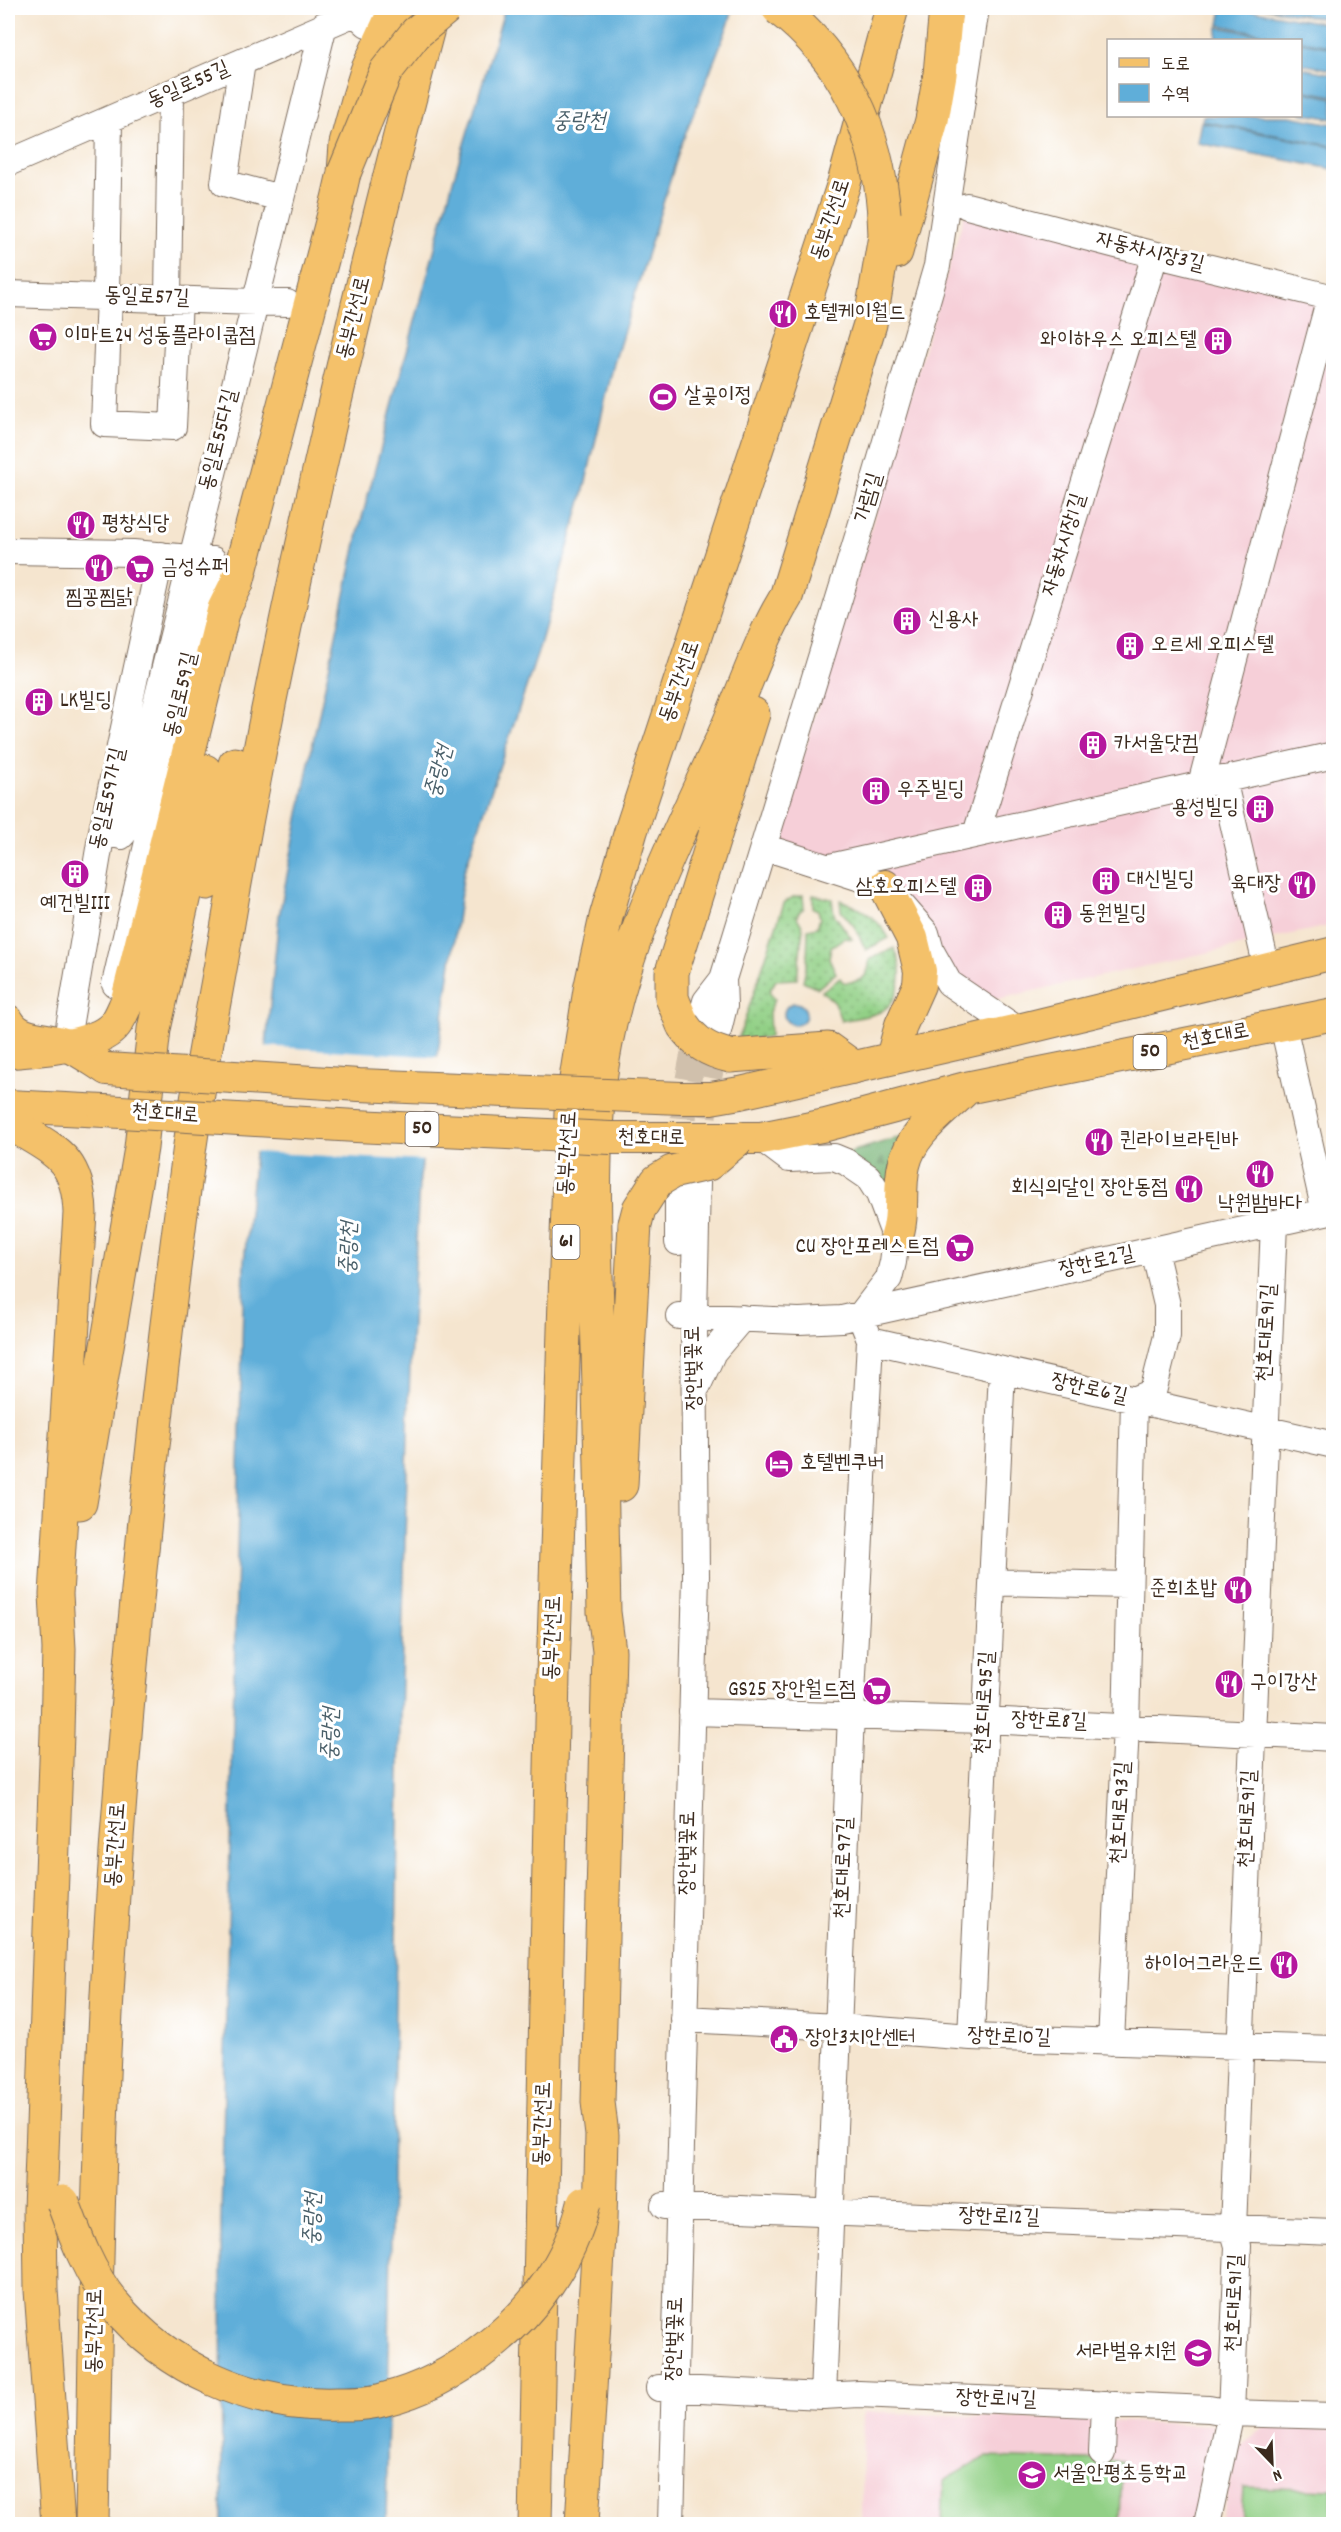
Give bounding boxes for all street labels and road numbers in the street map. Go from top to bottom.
street label: 동일로55길 [143,55,235,117]
street label: 동부간선로 [805,175,859,265]
street label: 자동차시장3길 [1093,225,1207,281]
street label: 동부간선로 [330,273,380,363]
street label: 동일로57길 [104,282,190,314]
street label: 동일로55다길 [193,386,247,494]
street label: 가람길 [849,469,891,527]
street label: 자동차시장1길 [1035,490,1095,600]
street label: 동부간선로 [653,637,709,727]
street label: 동일로59길 [158,649,206,741]
street label: 동일로59가길 [84,745,134,853]
street label: 천호대로 [1180,1017,1252,1059]
road number: 50 [1134,1035,1166,1069]
street label: 천호대로 [130,1098,200,1132]
street label: 동부간선로 [552,1110,586,1196]
road number: 50 [406,1112,438,1146]
street label: 천호대로 [617,1123,685,1155]
road number: 61 [552,1225,580,1259]
street label: 장한로2길 [1056,1240,1138,1286]
street label: 천호대로91길 [1250,1283,1286,1383]
street label: 장안벚꽃로 [679,1325,711,1411]
street label: 장한로6길 [1048,1367,1130,1413]
street label: 동부간선로 [538,1595,570,1681]
street label: 천호대로95길 [968,1650,1004,1756]
street label: 장한로8길 [1010,1706,1088,1738]
street label: 천호대로93길 [1104,1760,1140,1865]
street label: 천호대로91길 [1232,1769,1266,1869]
street label: 동부간선로 [99,1802,135,1888]
street label: 장안벚꽃로 [673,1810,705,1896]
street label: 천호대로97길 [828,1816,862,1920]
street label: 장한로10길 [967,2022,1051,2054]
street label: 동부간선로 [528,2081,560,2167]
street label: 장한로12길 [958,2202,1040,2234]
street label: 천호대로91길 [1219,2253,1253,2353]
street label: 동부간선로 [80,2288,112,2374]
street label: 장안벚꽃로 [660,2296,692,2382]
street label: 장한로14길 [955,2384,1037,2416]

